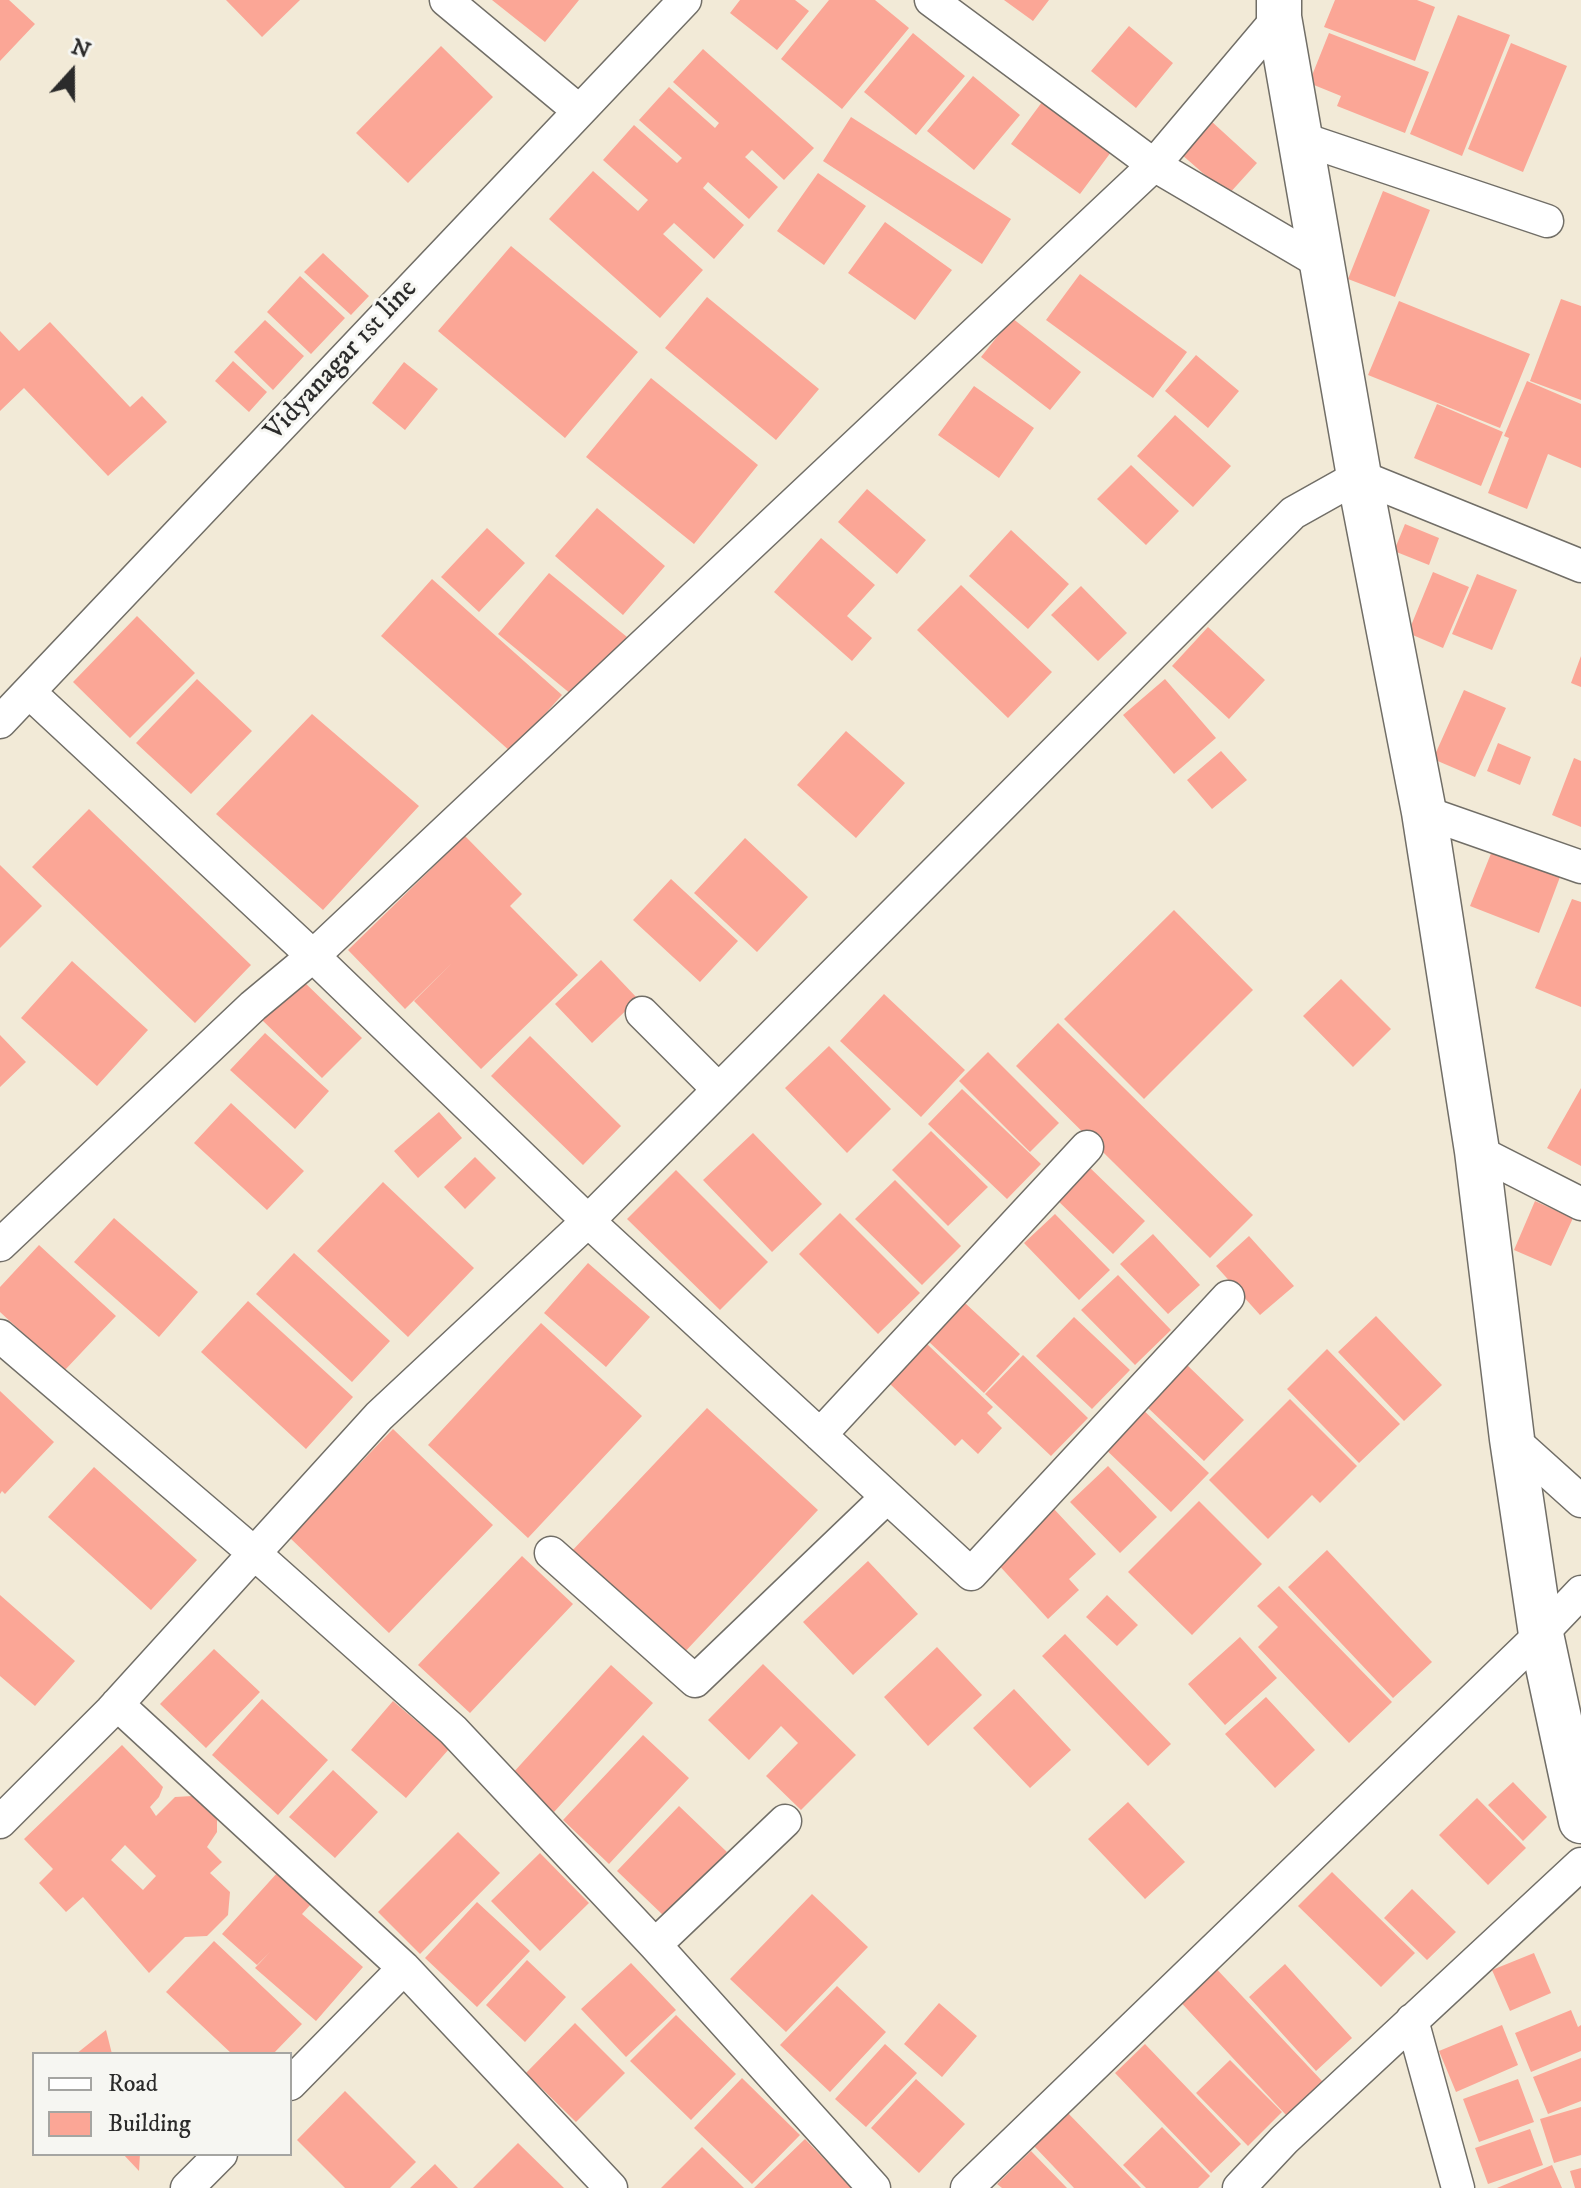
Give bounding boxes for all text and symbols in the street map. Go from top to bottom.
north arrow [32,32,112,112]
text: N [68,33,94,65]
street label: Vidyanagar 1st line [259,273,425,449]
legend [32,2052,292,2156]
text: Road [108,2069,158,2099]
text: Building [108,2109,191,2139]

